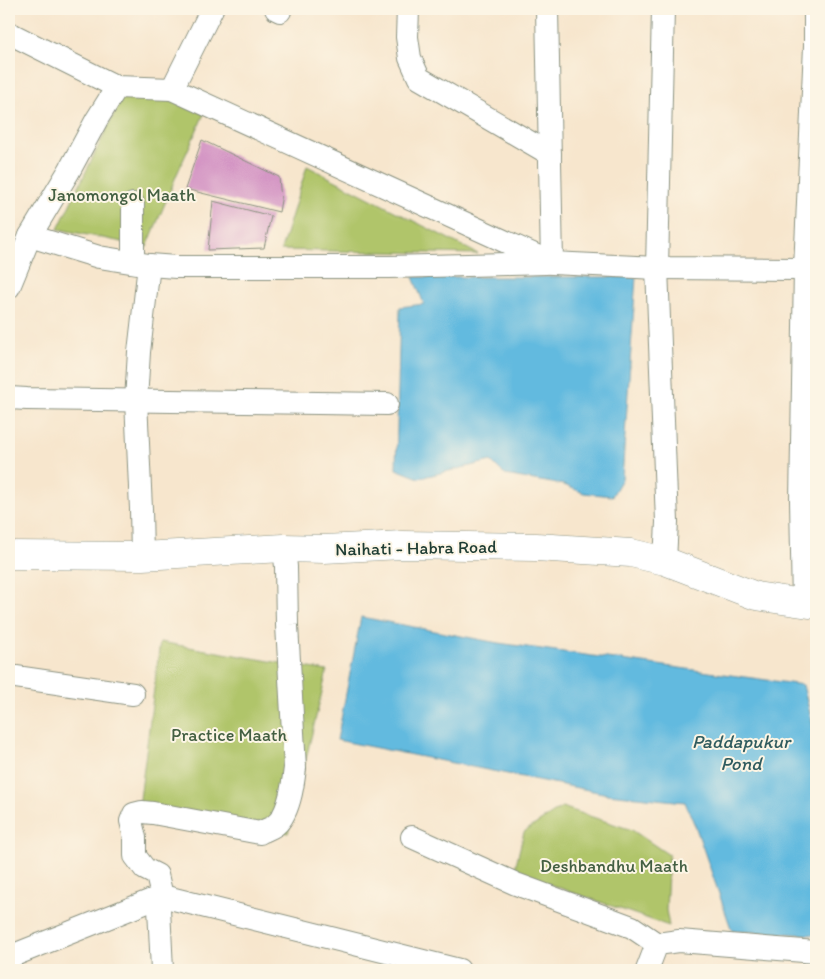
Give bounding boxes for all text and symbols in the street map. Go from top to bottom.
park label: Janomongol Maath [48,184,196,206]
street label: Naihati - Habra Road [335,536,497,560]
park label: Practice Maath [171,724,288,746]
water label: Paddapukur Pond [692,730,792,775]
park label: Deshbandhu Maath [540,855,688,877]

